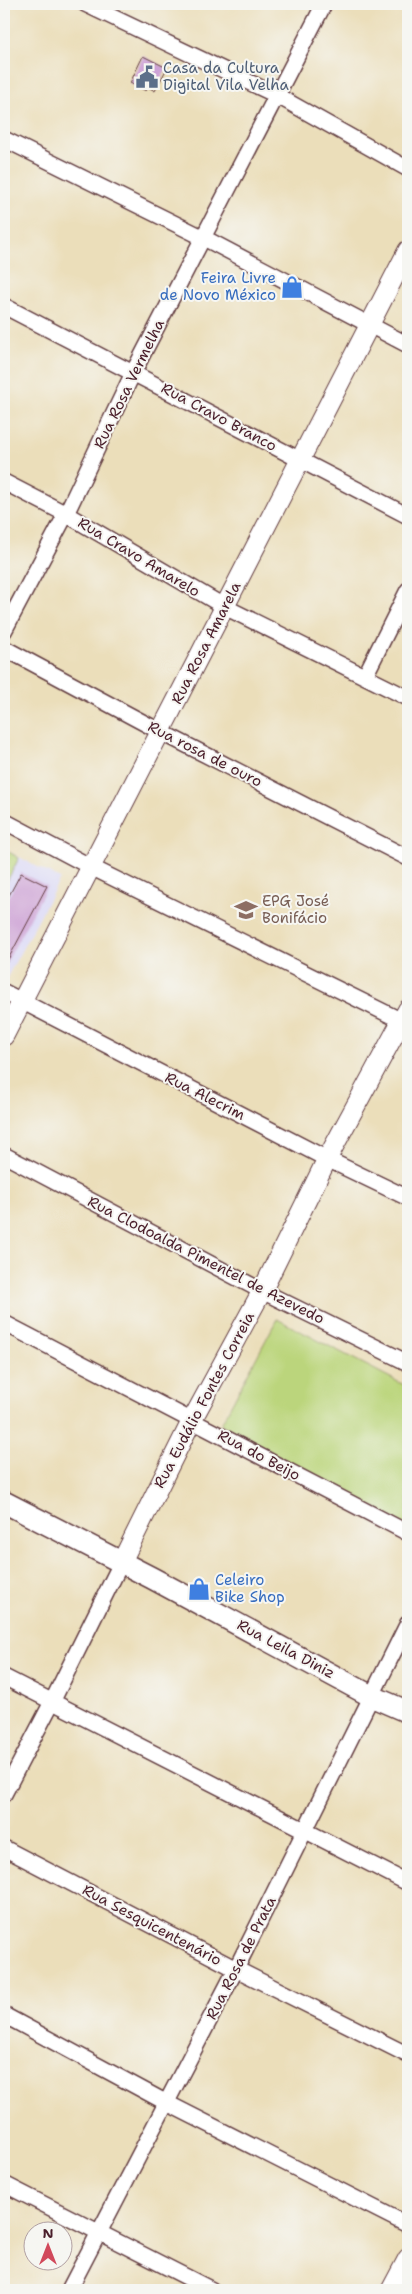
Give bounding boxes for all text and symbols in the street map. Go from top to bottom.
place label: Casa da Cultura Digital Vila Velha [163,58,289,95]
public building icon: Casa da Cultura Digital Vila Velha [134,64,160,90]
place label: Feira Livre de Novo México [160,268,276,305]
shop icon: Feira Livre de Novo México [279,274,305,300]
street label: Rua Rosa Vermelha [89,315,169,452]
street label: Rua Cravo Branco [158,378,280,456]
street label: Rua Cravo Amarelo [74,513,204,601]
street label: Rua Rosa Amarela [167,578,246,708]
street label: Rua rosa de ouro [144,717,266,791]
place label: EPG José Bonifácio [262,891,329,928]
school or university icon: EPG José Bonifácio [233,897,259,923]
street label: Rua Alecrim [162,1067,249,1125]
street label: Rua Clodoalda Pimentel de Azevedo [84,1191,328,1329]
street label: Rua Eudálio Fontes Correia [149,1308,259,1492]
street label: Rua do Beijo [214,1425,304,1485]
place label: Celeiro Bike Shop [215,1570,285,1607]
shop icon: Celeiro Bike Shop [186,1576,212,1602]
street label: Rua Leila Diniz [234,1615,338,1683]
street label: Rua Sesquicentenário [79,1880,225,1970]
street label: Rua Rosa de Prata [201,1892,281,2023]
north arrow [22,2222,72,2272]
text: N [42,2224,54,2242]

